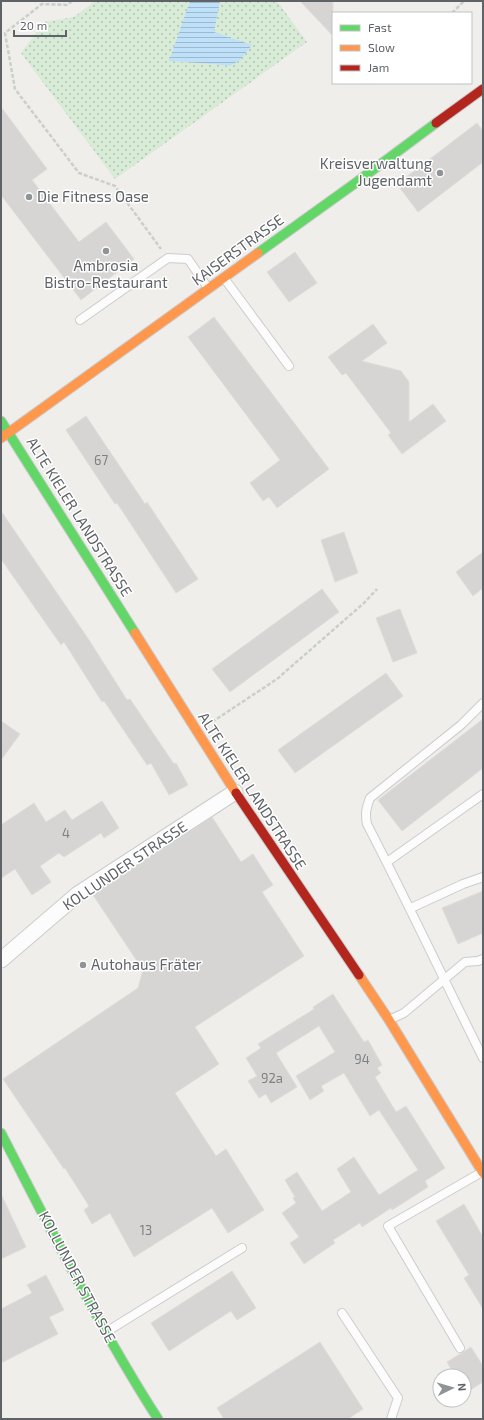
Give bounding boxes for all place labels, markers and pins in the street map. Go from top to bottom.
place label: Kreisverwaltung Jugendamt [320,154,433,189]
marker: Kreisverwaltung Jugendamt [435,168,445,178]
place label: Die Fitness Oase [37,187,149,205]
marker: Die Fitness Oase [24,192,34,202]
marker: Ambrosia Bistro-Restaurant [101,246,111,256]
place label: Ambrosia Bistro-Restaurant [44,256,168,291]
place label: Autohaus Fräter [91,955,201,973]
marker: Autohaus Fräter [78,960,88,970]

